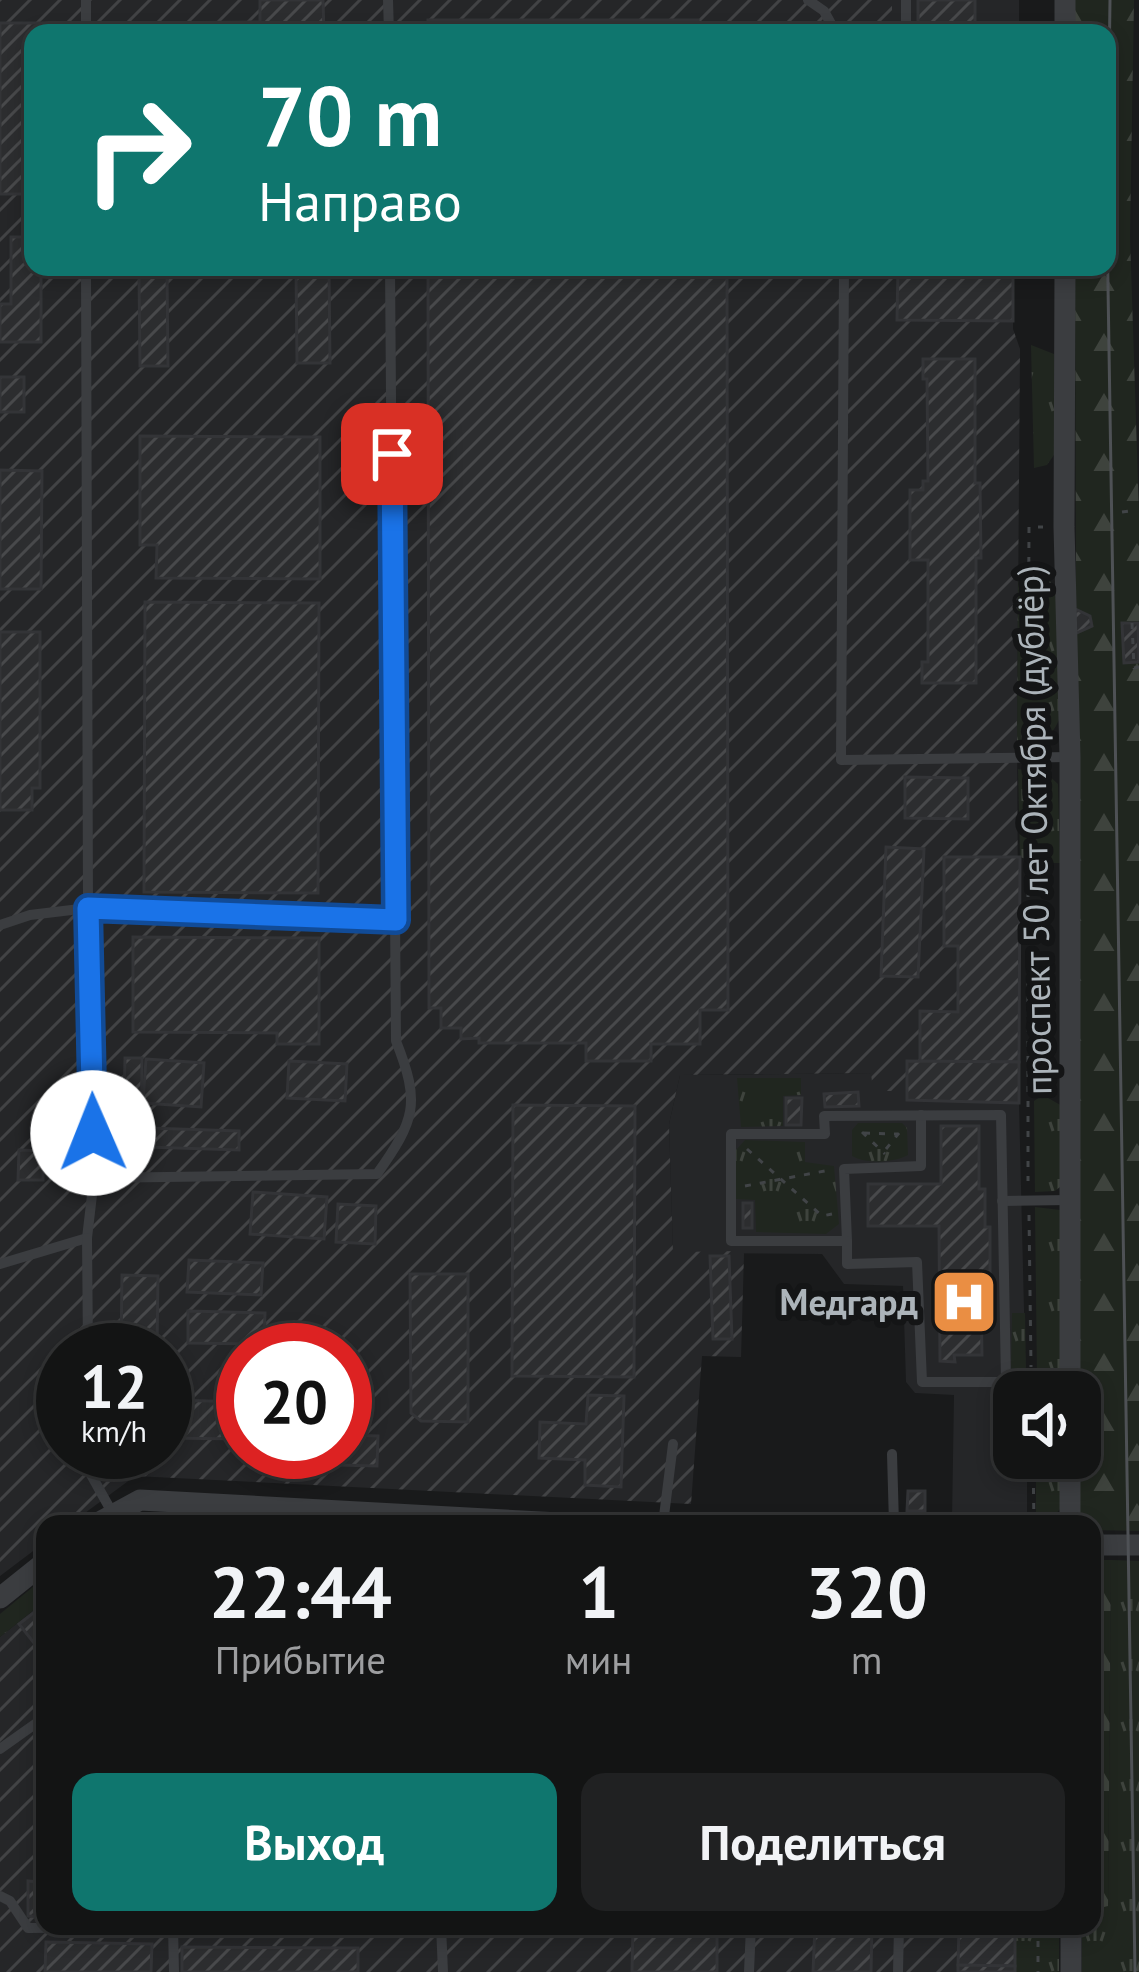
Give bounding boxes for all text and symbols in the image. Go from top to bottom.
text: 70 m [258,60,442,169]
icon: right [60,72,216,228]
text: Направо [258,166,462,236]
pin [341,403,443,505]
icon: arrive [359,421,425,487]
street label: проспект 50 лет Октября (дублёр) [1005,565,1062,1095]
position arrow [30,1070,156,1196]
hospital icon: Медгард [929,1267,999,1337]
place label: Медгард [780,1278,918,1325]
speed limit sign: 20 [216,1323,372,1479]
text: 12 [80,1347,148,1425]
map controls [993,1371,1101,1479]
button: sound [993,1371,1101,1479]
text: km/h [81,1411,147,1450]
text: 22:44 [209,1545,392,1638]
text: 1 [578,1545,619,1638]
text: 320 [805,1545,928,1638]
text: Прибытие [215,1634,386,1685]
text: мин [565,1634,632,1685]
text: m [851,1634,883,1685]
button: Выход [72,1773,557,1911]
button: Поделиться [581,1773,1065,1911]

